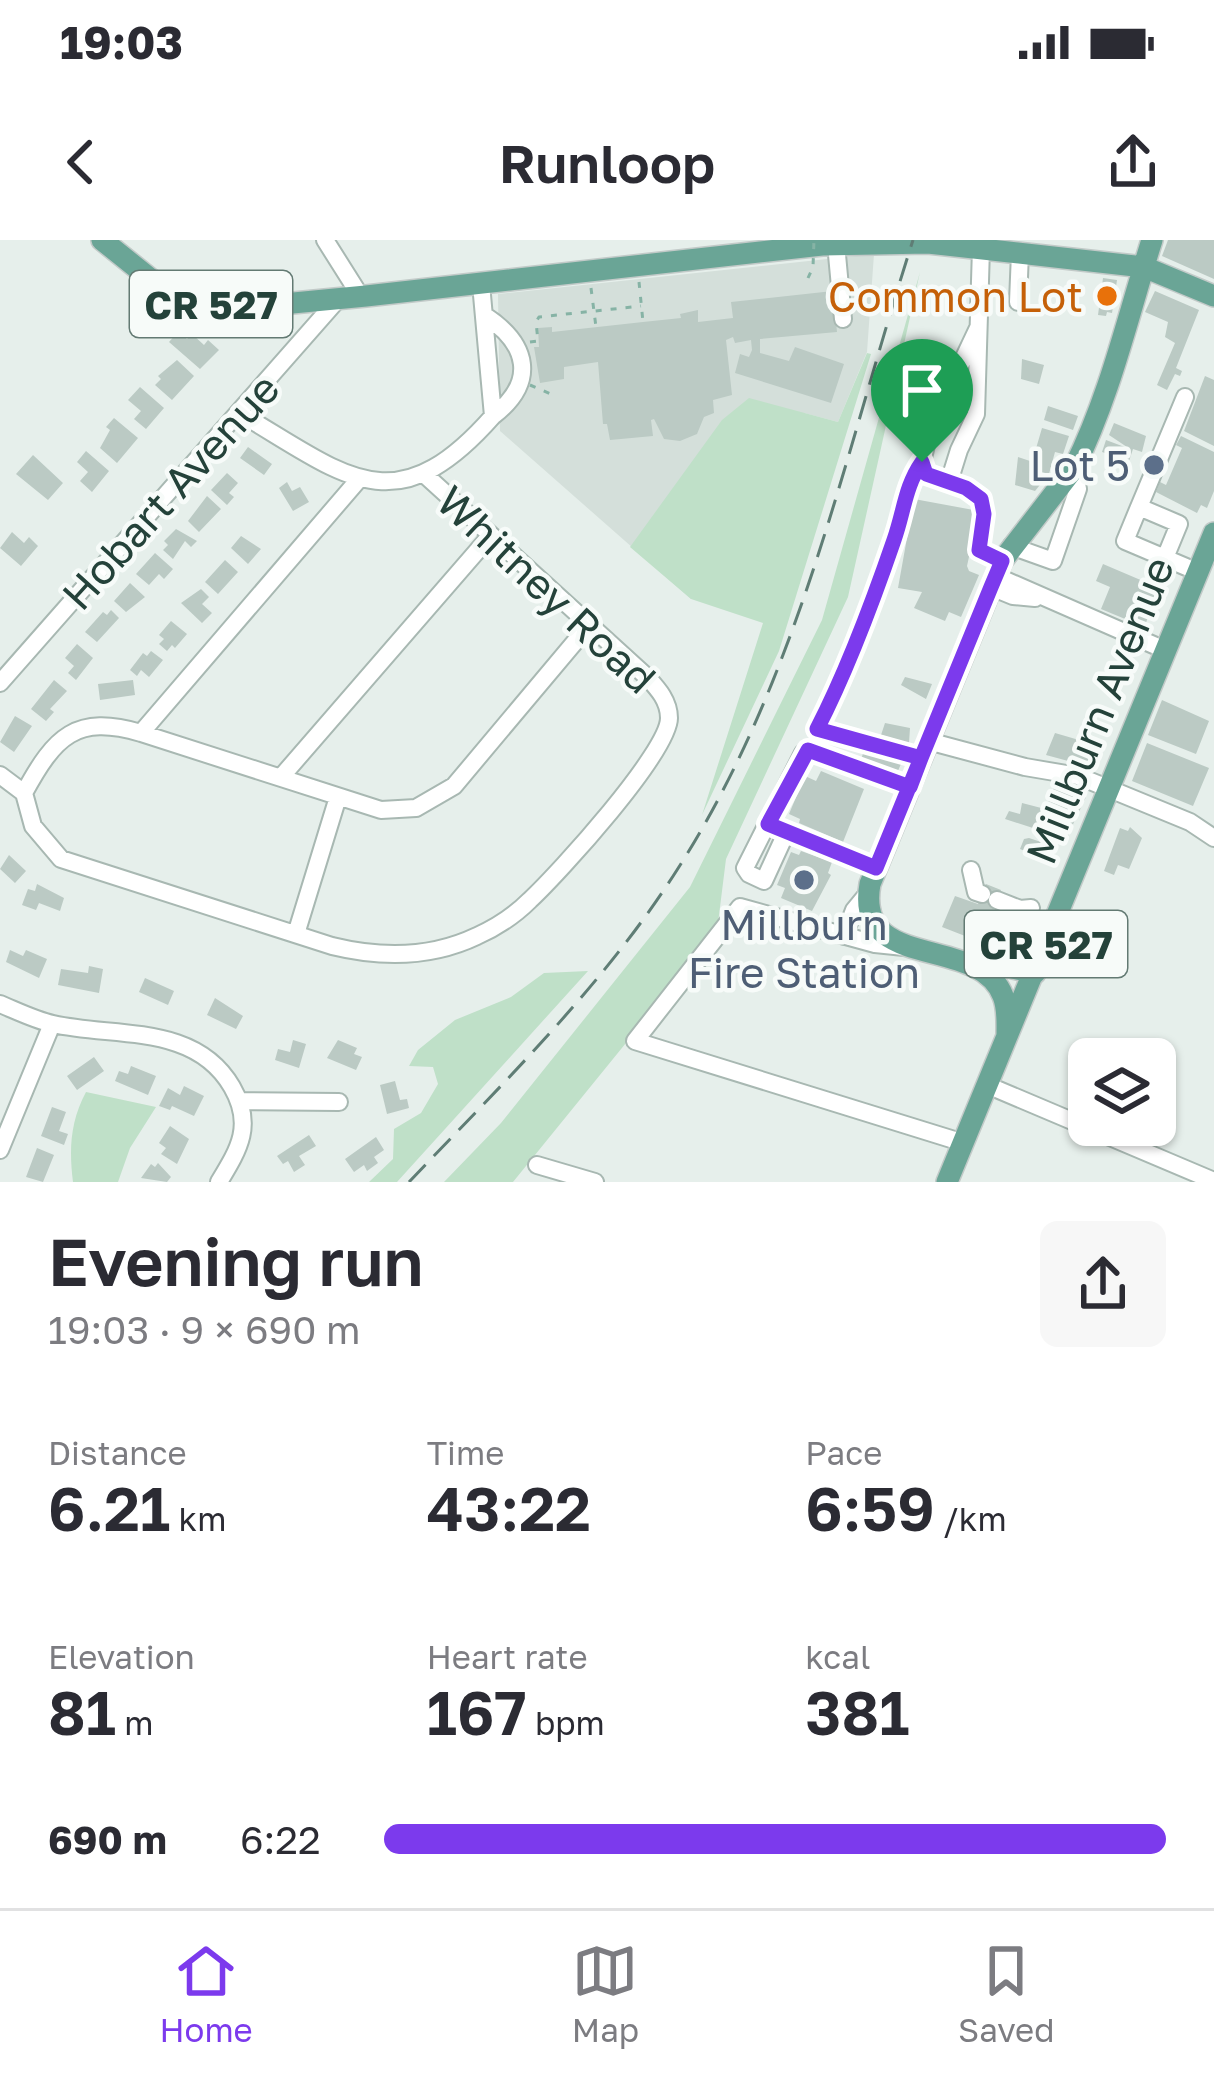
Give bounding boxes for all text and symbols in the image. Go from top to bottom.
text: 19:03 [60,15,183,69]
icon: back [48,129,114,195]
icon: share [1100,129,1166,195]
text: Runloop [499,130,715,195]
road number: CR 527 [130,271,292,337]
place label: Common Lot [828,271,1083,321]
marker: Common Lot [1094,283,1120,309]
pin [871,339,973,462]
icon: arrive [889,357,955,423]
street label: Hobart Avenue [51,363,289,619]
place label: Lot 5 [1030,440,1130,490]
marker: Lot 5 [1141,452,1167,478]
street label: Whitney Road [427,475,667,703]
street label: Millburn Avenue [1015,549,1183,871]
marker: Millburn Fire Station [791,867,817,893]
place label: Millburn Fire Station [688,899,920,997]
road number: CR 527 [965,911,1127,977]
map controls [1068,1038,1176,1146]
button: layers [1068,1038,1176,1146]
text: Evening run [48,1221,423,1301]
button: share [1040,1221,1166,1347]
text: 19:03 · 9 × 690 m [48,1306,361,1353]
text: Distance [48,1433,187,1472]
text: Time [427,1433,504,1472]
text: Pace [805,1433,882,1472]
text: 6.21 [48,1472,170,1544]
text: 43:22 [427,1472,591,1544]
text: 6:59 [805,1472,935,1544]
text: km [170,1499,226,1538]
text: /km [935,1499,1007,1538]
text: Elevation [48,1637,195,1676]
text: Heart rate [427,1637,588,1676]
text: kcal [805,1637,871,1676]
text: 81 [48,1676,116,1748]
text: 167 [427,1676,527,1748]
text: 381 [805,1676,910,1748]
text: m [116,1703,153,1742]
text: bpm [527,1703,605,1742]
text: 690 m [48,1816,167,1863]
text: 6:22 [240,1816,321,1863]
tab: Home [160,1938,253,2049]
tab: Map [572,1938,639,2049]
tab: Saved [958,1938,1054,2049]

